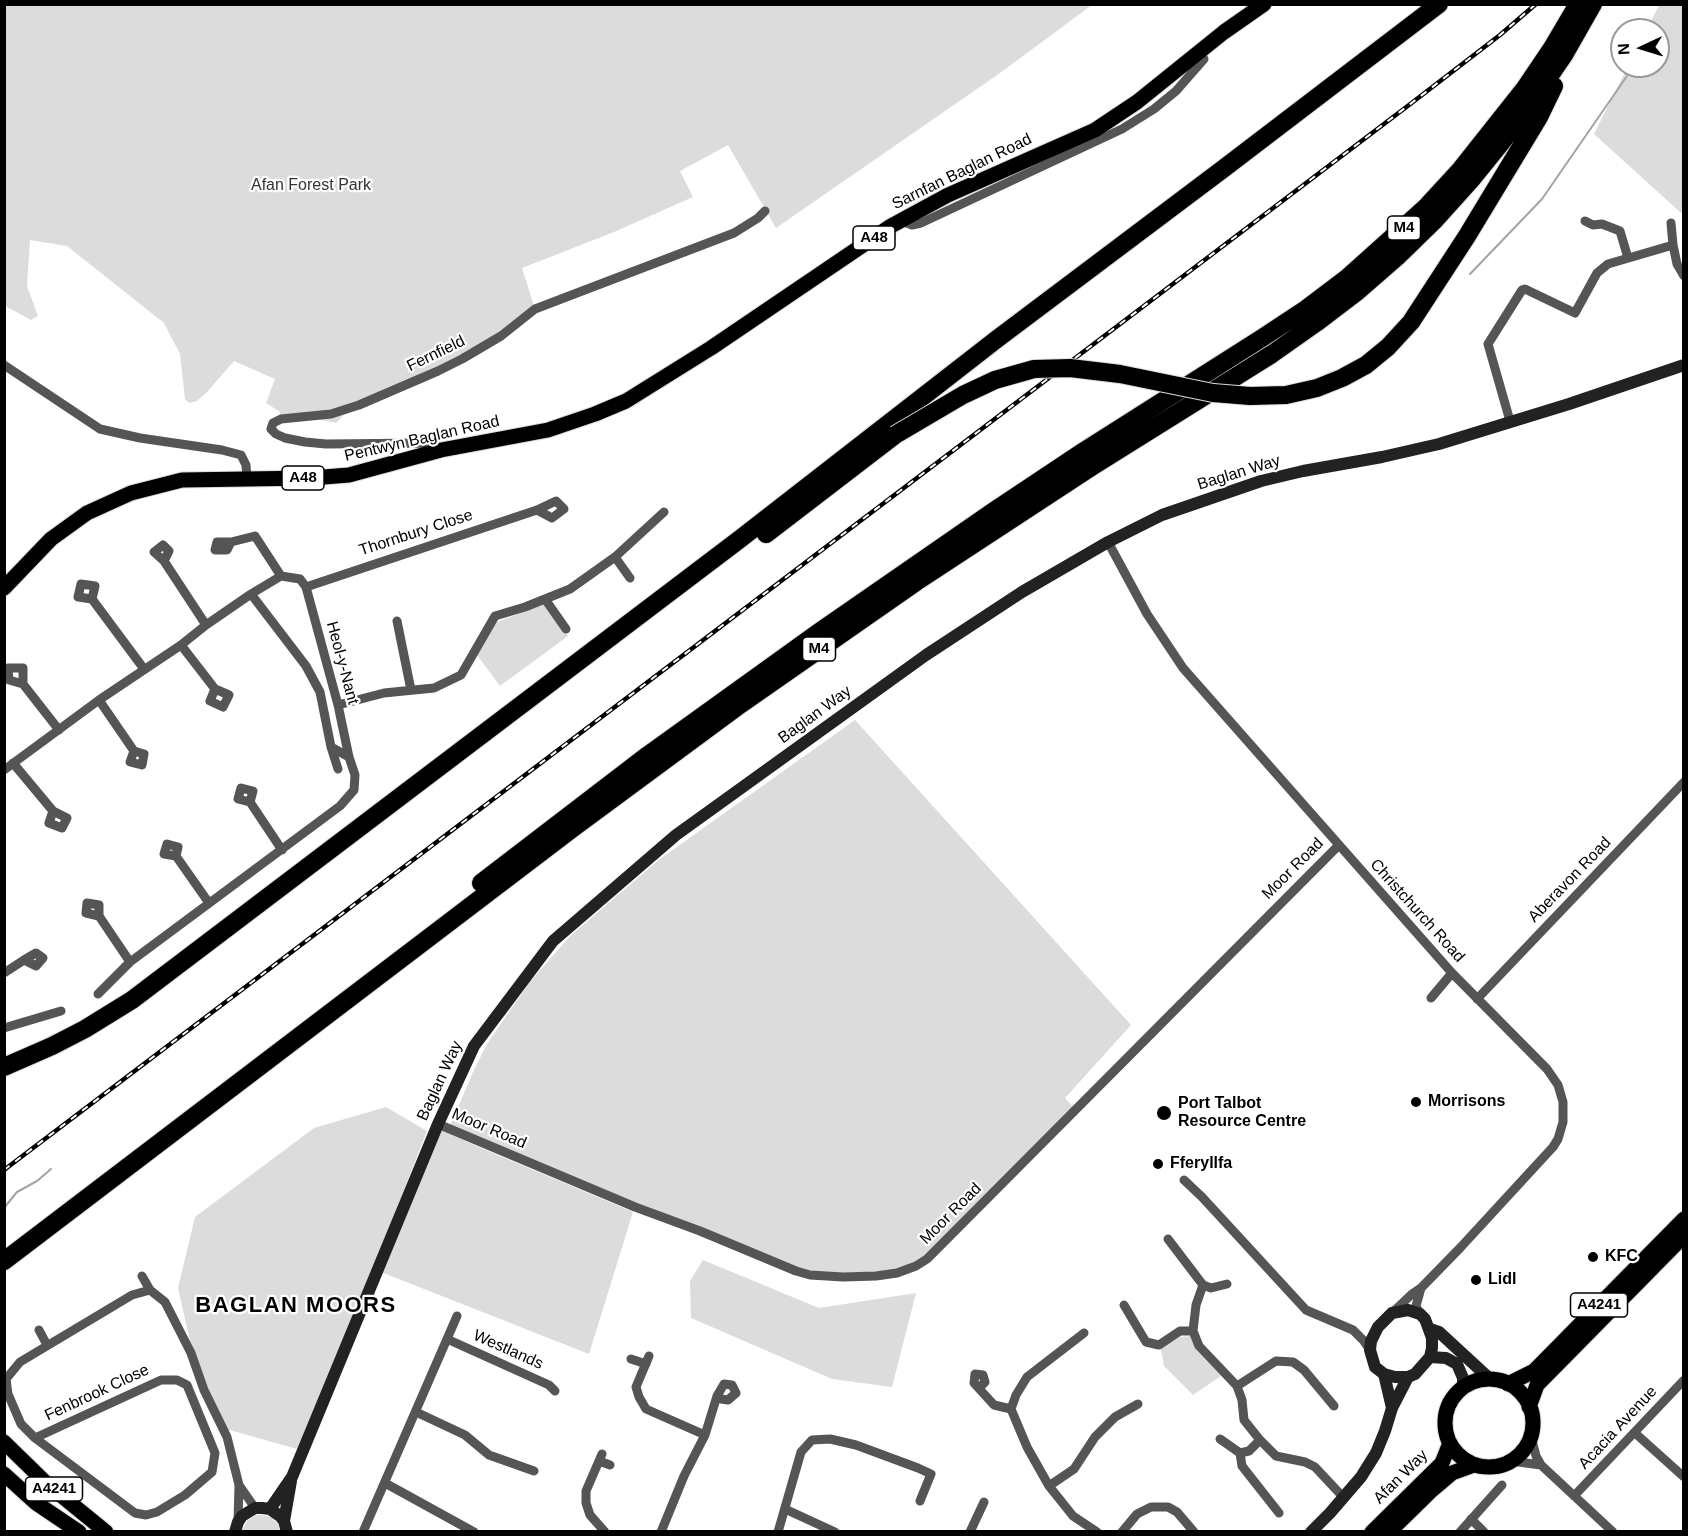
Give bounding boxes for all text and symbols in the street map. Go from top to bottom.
north arrow [1610,18,1670,78]
text: N [1615,43,1632,56]
street label: Sarnfan Baglan Road [889,130,1035,214]
park label: Afan Forest Park [251,176,371,196]
road number: M4 [1388,216,1420,240]
road number: A48 [853,226,895,250]
street label: Fernfield [404,332,468,376]
street label: Pentwyn Baglan Road [343,412,501,466]
street label: Baglan Way [1195,451,1283,495]
road number: A48 [282,466,324,490]
street label: Thornbury Close [357,506,475,560]
street label: Heol-y-Nant [322,619,362,707]
road number: M4 [802,637,836,661]
street label: Baglan Way [775,682,855,748]
street label: Aberavon Road [1524,833,1616,927]
street label: Moor Road [1258,834,1328,904]
street label: Christchurch Road [1366,855,1468,967]
street label: Baglan Way [413,1038,467,1124]
place label: Morrisons [1428,1092,1505,1112]
place label: Port Talbot Resource Centre [1178,1094,1306,1132]
marker: Morrisons [1409,1095,1423,1109]
marker: Port Talbot Resource Centre [1155,1104,1173,1122]
street label: Moor Road [449,1105,529,1153]
place label: Fferyllfa [1170,1154,1232,1174]
marker: Fferyllfa [1151,1157,1165,1171]
street label: Moor Road [916,1179,986,1249]
place label: KFC [1605,1247,1638,1267]
marker: KFC [1586,1250,1600,1264]
place label: Lidl [1488,1270,1516,1290]
marker: Lidl [1469,1273,1483,1287]
district label: BAGLAN MOORS [195,1293,397,1319]
road number: A4241 [1570,1293,1628,1317]
street label: Westlands [470,1326,546,1374]
street label: Fenbrook Close [42,1360,152,1426]
street label: Acacia Avenue [1575,1383,1661,1473]
street label: Afan Way [1370,1446,1432,1508]
road number: A4241 [26,1477,82,1501]

